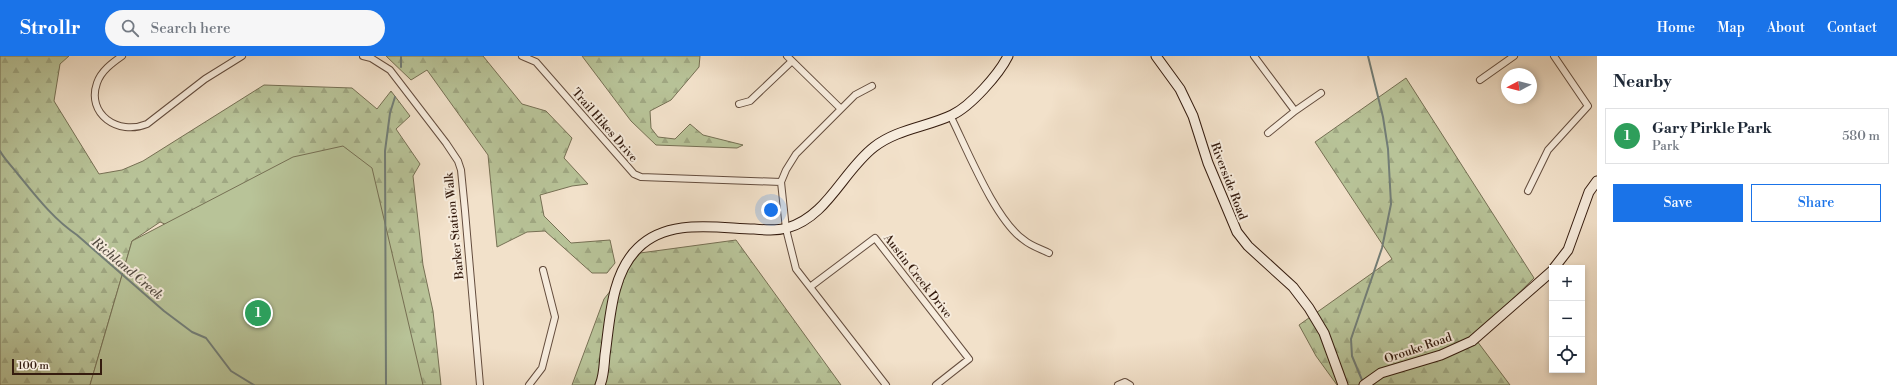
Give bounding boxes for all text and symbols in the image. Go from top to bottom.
search box [105,10,385,46]
text: Strollr [20,16,81,40]
icon: search [119,17,141,39]
text: Search here [151,19,231,38]
text: Home [1657,19,1695,37]
text: Map [1717,19,1745,37]
text: About [1767,19,1805,37]
text: Contact [1827,19,1877,37]
north arrow [1501,68,1537,104]
text: Nearby [1613,71,1672,93]
street label: Trail Hikes Drive [568,85,641,165]
text: Gary Pirkle Park [1652,119,1772,138]
text: 1 [1624,128,1630,144]
text: 580 m [1842,128,1880,144]
text: Park [1652,138,1679,154]
street label: Riverside Road [1207,140,1250,222]
street label: Barker Station Walk [441,171,468,281]
button: Save [1613,184,1743,222]
button: Share [1751,184,1881,222]
your location [761,200,781,220]
street label: Austin Creek Drive [879,230,955,321]
water label: Richland Creek [88,234,166,303]
map controls [1549,265,1585,373]
button: + [1549,265,1585,301]
pin: 1 [245,298,271,328]
button: − [1549,301,1585,337]
street label: Orouke Road [1382,330,1454,367]
button: locate [1549,337,1585,373]
scale bar [12,357,102,376]
text: 100 m [18,359,49,373]

